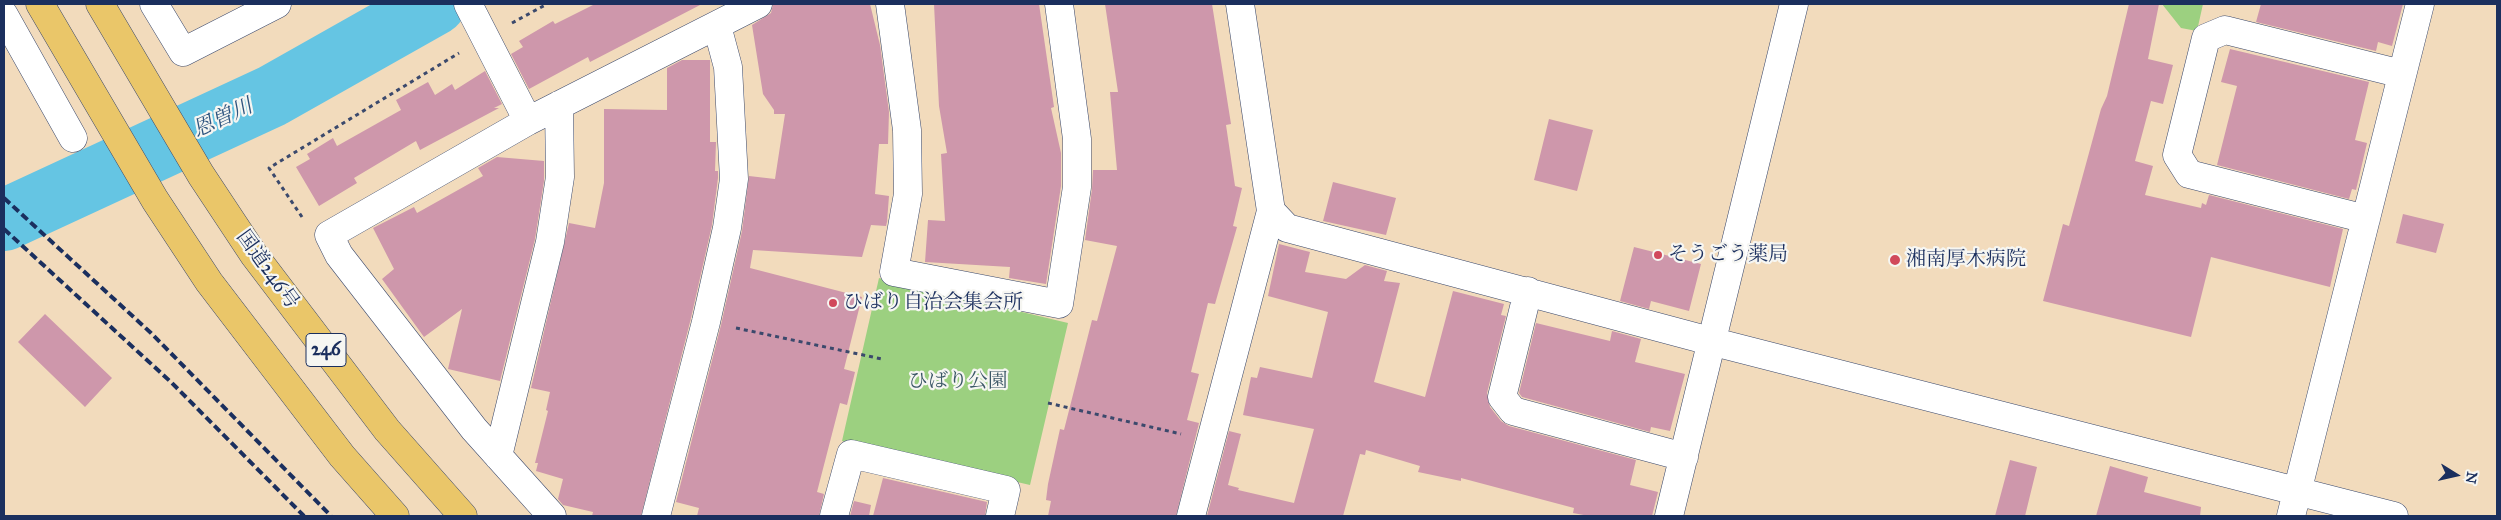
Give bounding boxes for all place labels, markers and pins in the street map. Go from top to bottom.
place label: そうごう薬局 [1668,243,1788,267]
place label: 湘南厚木病院 [1906,248,2026,272]
marker: そうごう薬局 [1652,249,1664,261]
marker: 湘南厚木病院 [1888,253,1902,267]
place label: ひばり自治会集会所 [843,291,1023,315]
marker: ひばり自治会集会所 [827,297,839,309]

